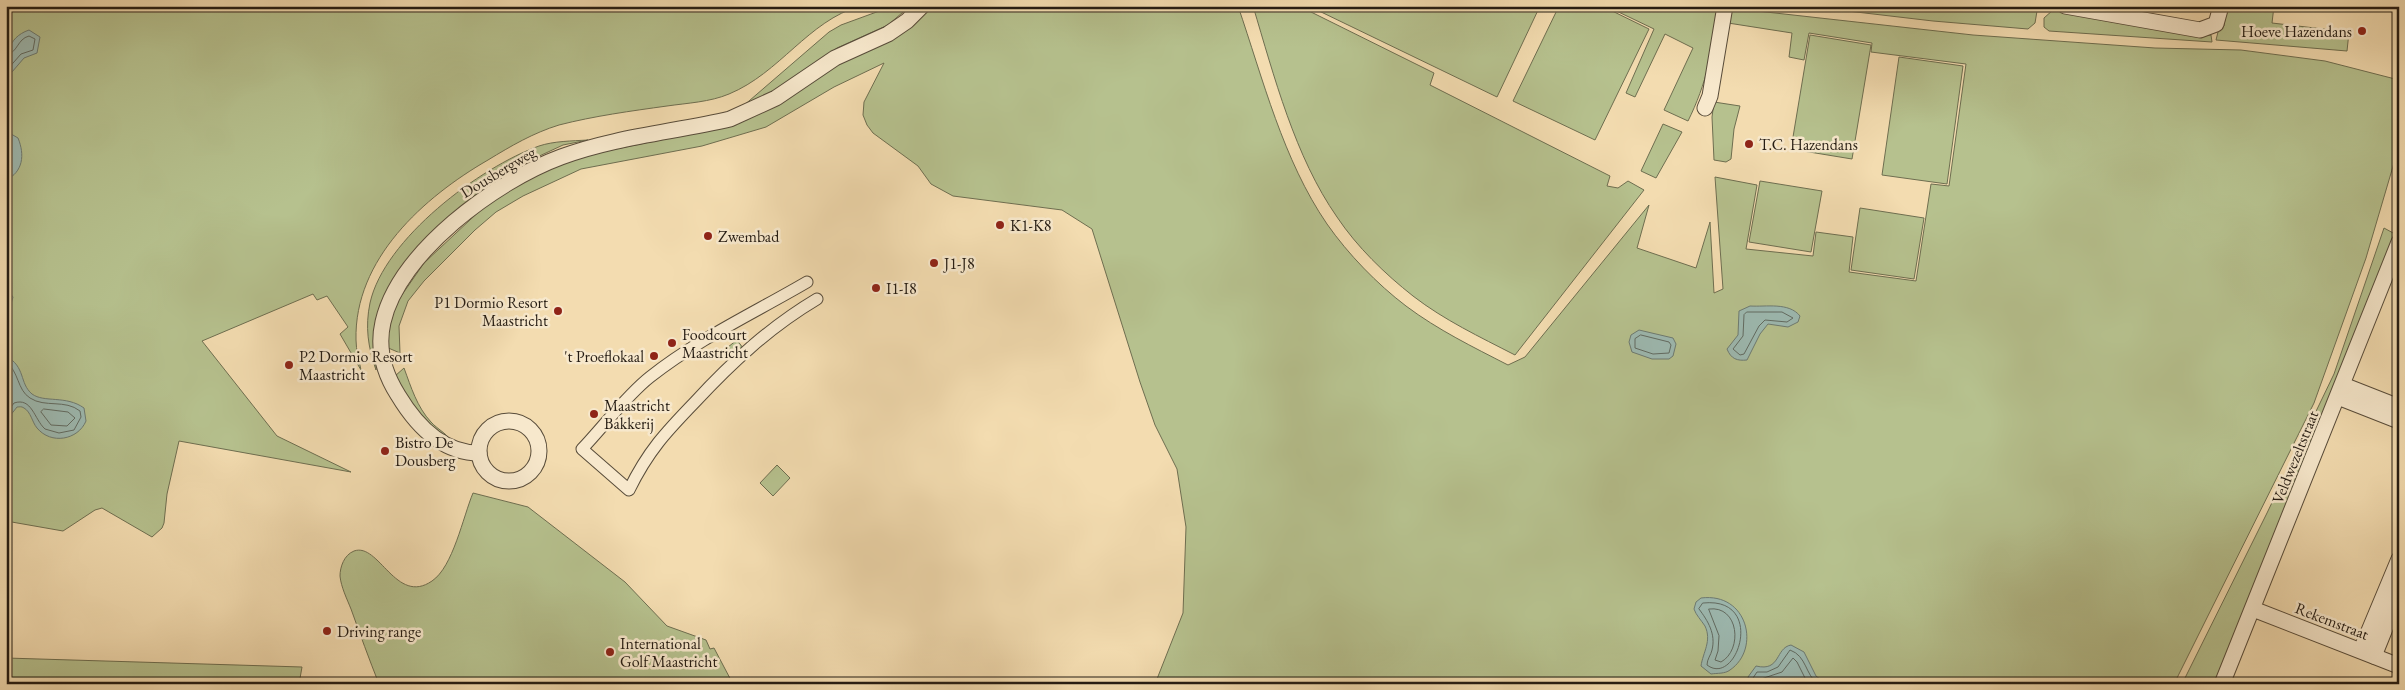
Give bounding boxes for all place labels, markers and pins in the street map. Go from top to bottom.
place label: Hoeve Hazendans [2241,21,2352,42]
marker: Hoeve Hazendans [2356,25,2368,37]
place label: T.C. Hazendans [1759,134,1858,155]
marker: T.C. Hazendans [1743,138,1755,150]
place label: K1-K8 [1010,215,1052,236]
marker: K1-K8 [994,219,1006,231]
place label: Zwembad [718,226,780,247]
marker: Zwembad [702,230,714,242]
place label: J1-J8 [942,253,975,274]
marker: J1-J8 [928,257,940,269]
place label: I1-I8 [886,278,917,299]
marker: I1-I8 [870,282,882,294]
place label: P1 Dormio Resort Maastricht [434,292,548,331]
marker: P1 Dormio Resort Maastricht [552,305,564,317]
place label: Foodcourt Maastricht [682,324,748,363]
marker: Foodcourt Maastricht [666,337,678,349]
place label: P2 Dormio Resort Maastricht [299,346,413,385]
place label: 't Proeflokaal [564,346,644,367]
marker: 't Proeflokaal [648,350,660,362]
marker: P2 Dormio Resort Maastricht [283,359,295,371]
place label: Maastricht Bakkerij [604,395,670,434]
marker: Maastricht Bakkerij [588,408,600,420]
place label: Bistro De Dousberg [395,432,456,471]
marker: Bistro De Dousberg [379,445,391,457]
place label: Driving range [337,621,421,642]
marker: Driving range [321,625,333,637]
place label: International Golf Maastricht [620,633,718,672]
marker: International Golf Maastricht [604,646,616,658]

